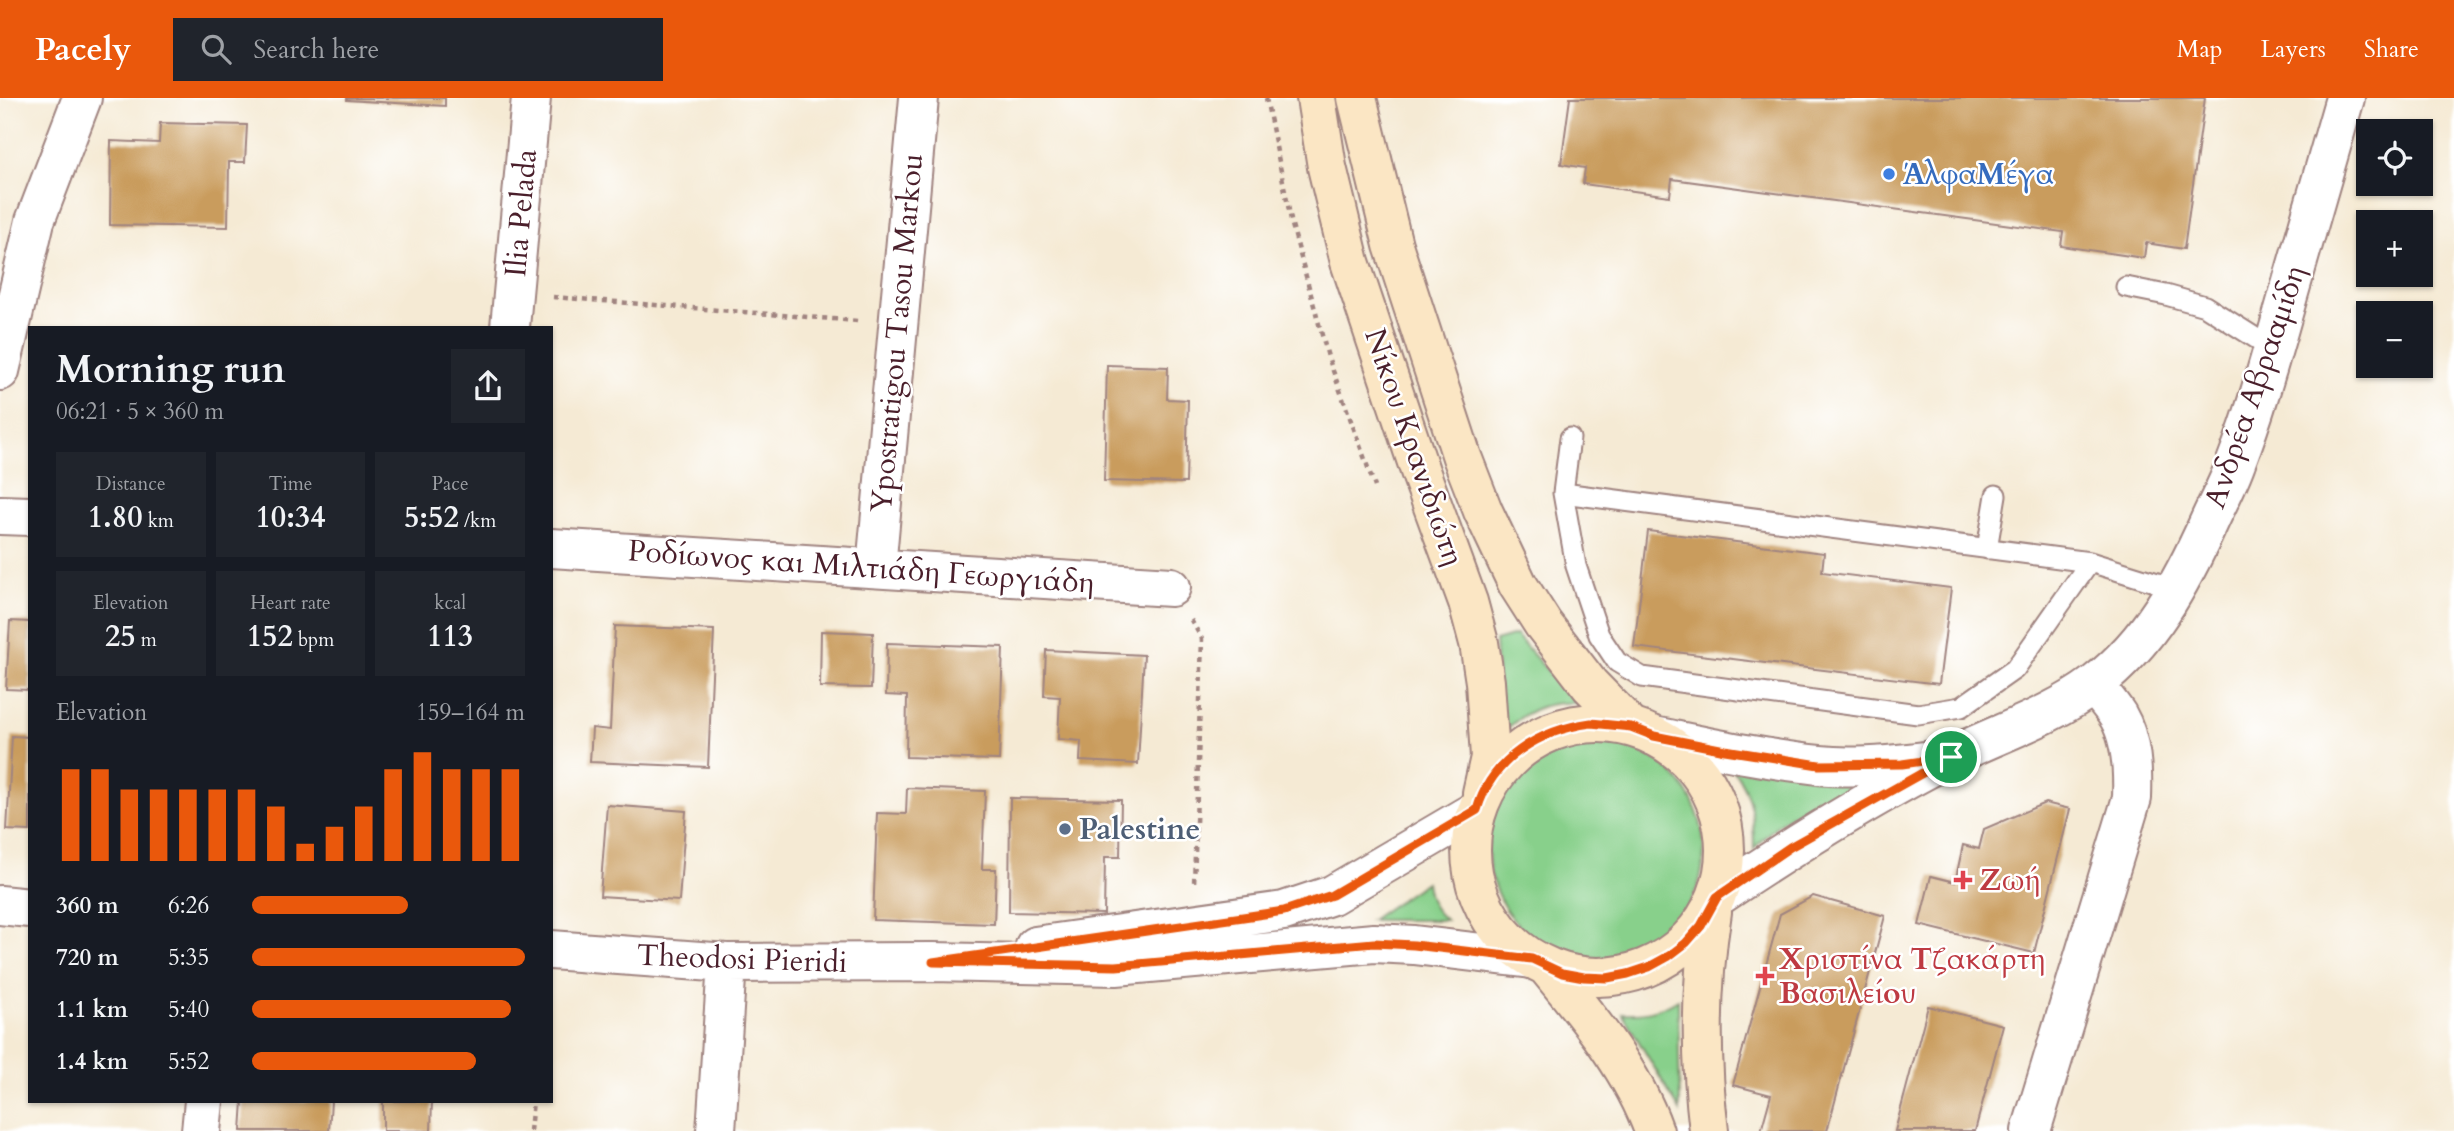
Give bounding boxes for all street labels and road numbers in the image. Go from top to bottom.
street label: Ilia Pelada [495,147,547,279]
street label: Ypostratigou Tasou Markou [861,152,933,514]
street label: Ανδρέα Αβρααμίδη [2194,260,2316,514]
street label: Νίκου Κρανιδιώτη [1354,323,1474,571]
street label: Ροδίωνος και Μιλτιάδη Γεωργιάδη [626,530,1096,604]
street label: Theodosi Pieridi [636,935,848,983]

